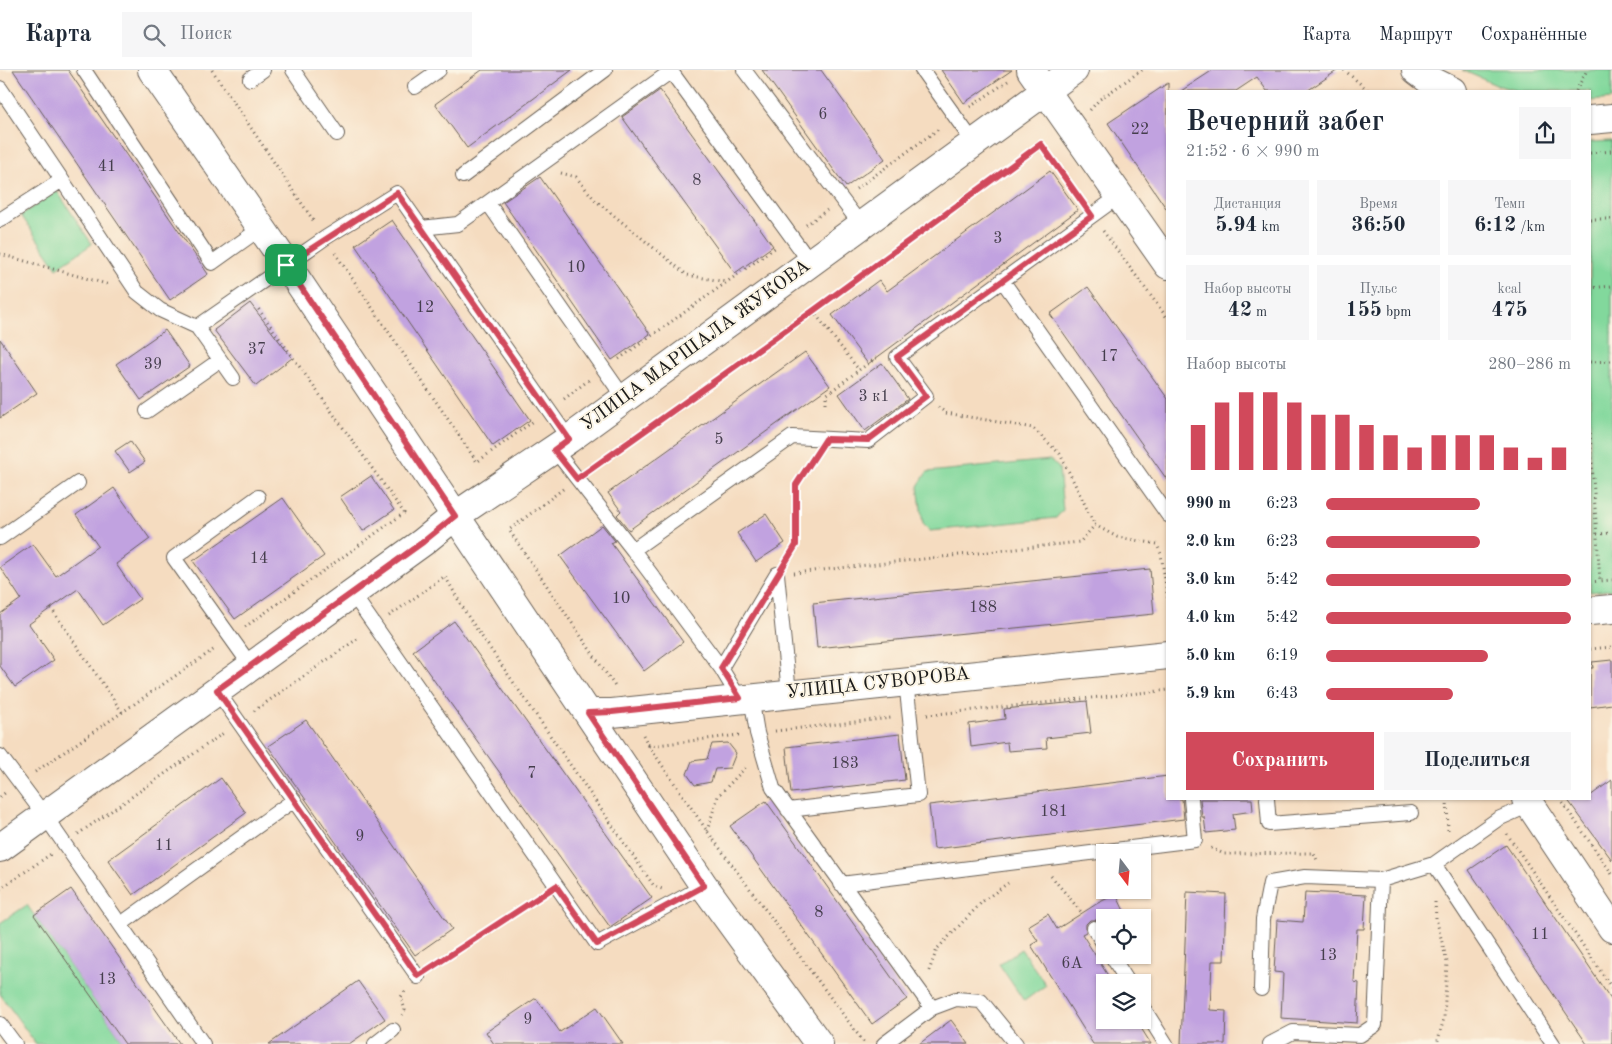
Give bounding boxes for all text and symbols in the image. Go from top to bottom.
search box [122,12,472,57]
icon: search [140,21,168,49]
text: Карта [25,23,92,47]
text: Поиск [180,25,232,44]
text: Карта [1302,26,1351,44]
text: Маршрут [1379,26,1453,44]
text: Сохранённые [1481,26,1587,44]
house number: 6 [818,107,828,123]
button: share [1519,107,1571,159]
text: Вечерний забег [1186,109,1384,137]
house number: 22 [1131,122,1149,138]
text: 21:52 · 6 × 990 m [1186,144,1319,160]
house number: 41 [98,159,116,175]
house number: 8 [692,173,702,189]
text: Дистанция [1214,197,1281,211]
text: Время [1359,197,1398,211]
text: Темп [1494,197,1525,211]
text: 5.94 [1215,215,1258,236]
text: 36:50 [1351,215,1406,236]
text: 6:12 [1474,215,1516,236]
text: km [1258,220,1280,234]
text: /km [1516,220,1545,234]
house number: 3 [993,231,1003,247]
pin [265,244,307,286]
icon: arrive [272,251,300,279]
street label: УЛИЦА МАРШАЛА ЖУКОВА [578,256,814,435]
house number: 10 [567,260,585,276]
text: Набор высоты [1204,282,1291,296]
text: Пульс [1360,282,1397,296]
text: kcal [1497,282,1522,296]
house number: 12 [416,300,434,316]
text: 42 [1228,300,1252,321]
text: 155 [1345,300,1382,321]
text: 475 [1491,300,1528,321]
text: m [1252,305,1267,319]
text: bpm [1382,305,1412,319]
house number: 37 [248,342,266,358]
house number: 17 [1100,349,1118,365]
house number: 39 [144,357,162,373]
text: Набор высоты [1186,357,1286,373]
text: 280–286 m [1488,357,1571,373]
house number: 3 к1 [858,389,890,405]
house number: 5 [714,432,724,448]
text: 990 m [1186,496,1231,512]
text: 6:23 [1266,496,1298,512]
text: 2.0 km [1186,534,1235,550]
text: 6:23 [1266,534,1298,550]
house number: 14 [250,551,268,567]
text: 3.0 km [1186,572,1235,588]
text: 5:42 [1266,572,1298,588]
house number: 10 [612,591,630,607]
house number: 188 [969,600,997,616]
text: 4.0 km [1186,610,1235,626]
text: 5:42 [1266,610,1298,626]
text: 5.0 km [1186,648,1235,664]
text: 6:19 [1266,648,1298,664]
street label: УЛИЦА СУВОРОВА [785,665,971,703]
text: 5.9 km [1186,686,1235,702]
text: 6:43 [1266,686,1298,702]
button: Сохранить [1186,732,1374,790]
button: Поделиться [1384,732,1571,790]
house number: 183 [831,756,859,772]
house number: 7 [527,766,537,782]
house number: 181 [1040,804,1068,820]
house number: 9 [355,829,365,845]
house number: 11 [155,838,173,854]
north arrow [1096,844,1151,899]
map controls [1096,844,1151,1029]
house number: 8 [814,905,824,921]
button: locate [1096,909,1151,964]
house number: 11 [1531,927,1549,943]
house number: 13 [1319,948,1337,964]
house number: 6А [1061,956,1083,972]
house number: 13 [98,972,116,988]
button: layers [1096,974,1151,1029]
house number: 9 [523,1012,533,1028]

